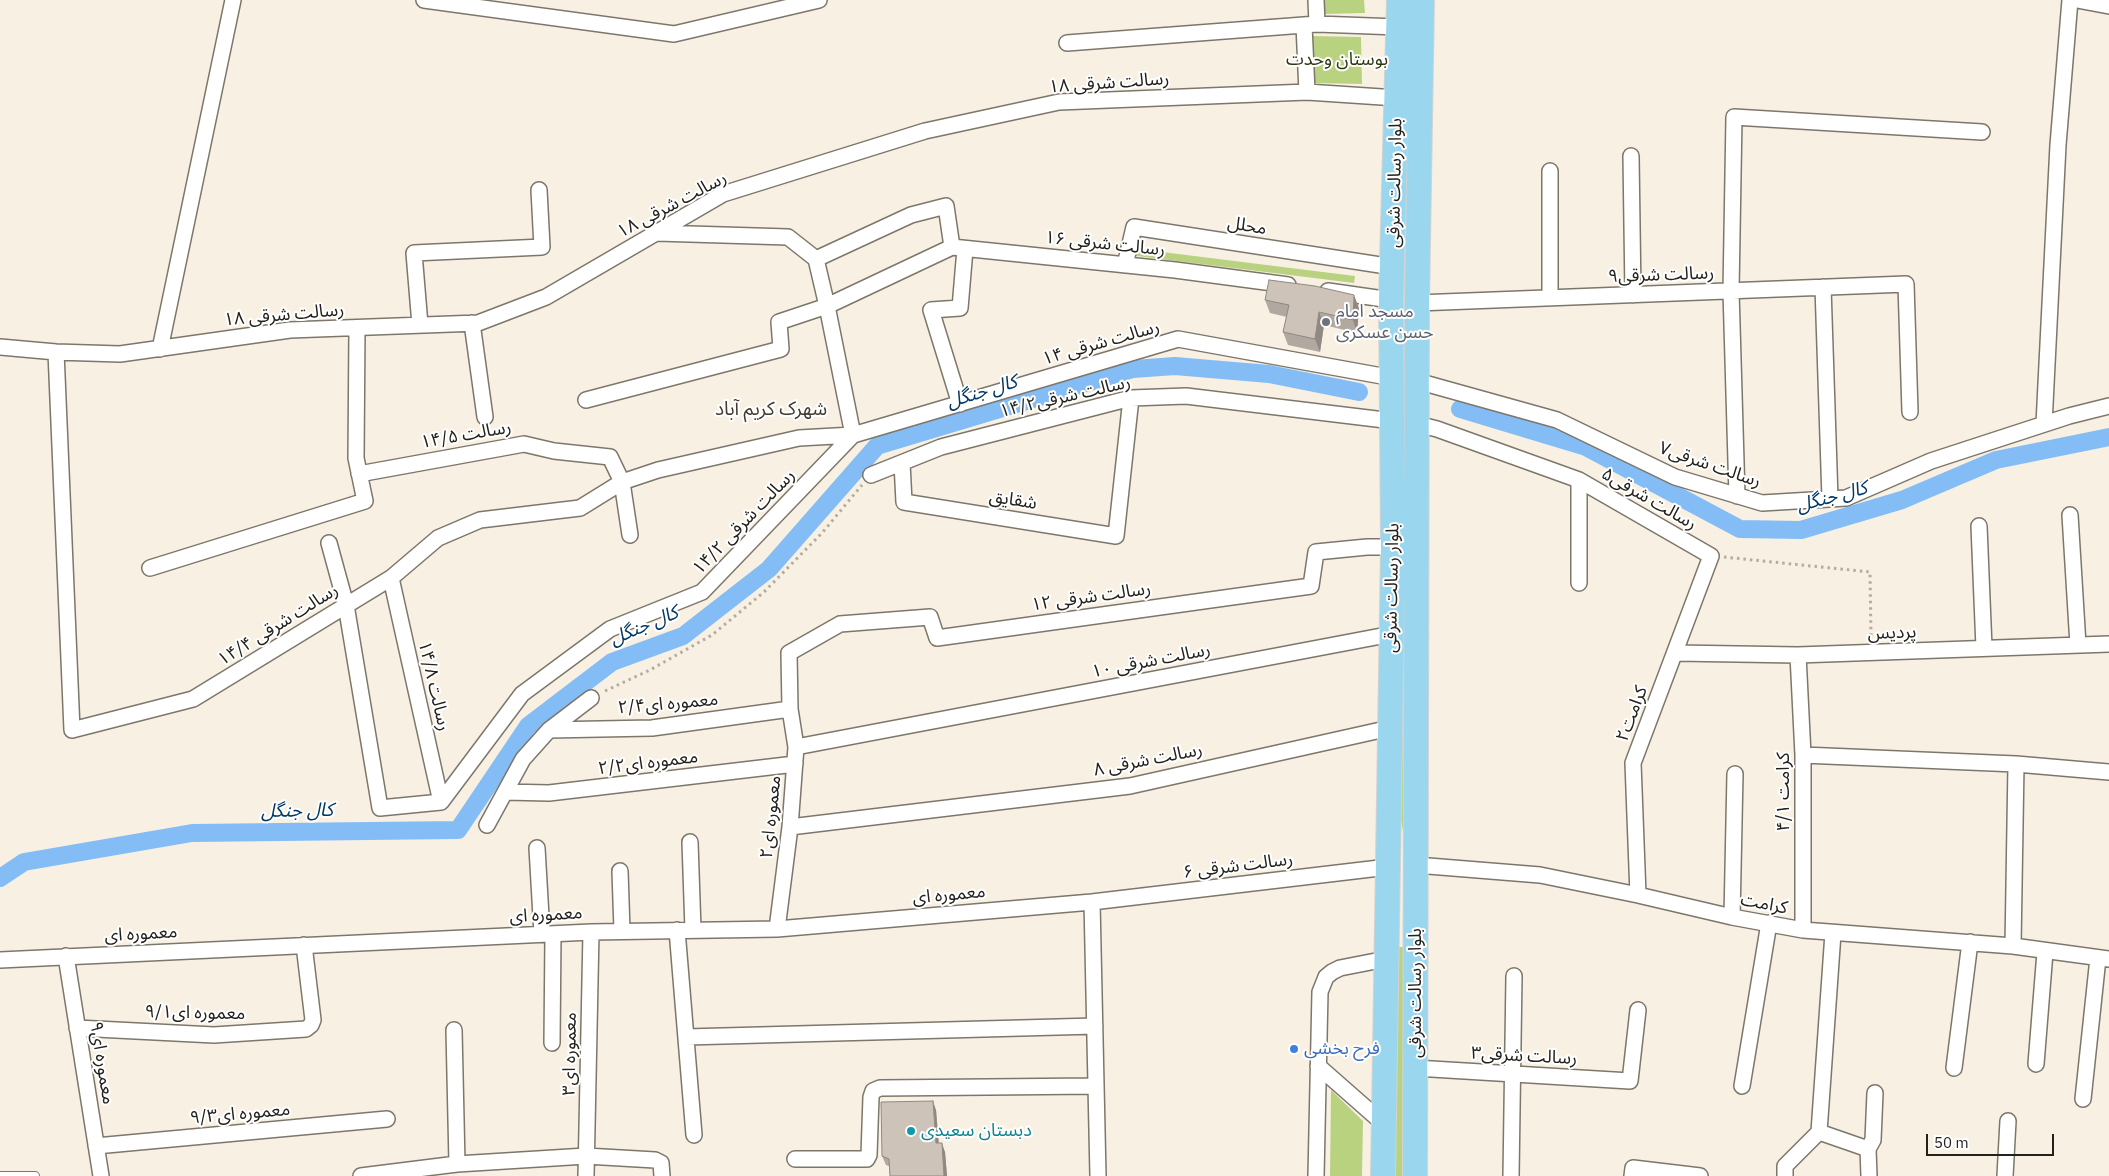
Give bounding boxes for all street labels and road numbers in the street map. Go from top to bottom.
street label: رسالت شرقی ۱۸ [1048,68,1170,98]
street label: بلوار رسالت شرقی [1383,118,1407,248]
street label: رسالت شرقی ۱۸ [614,167,730,243]
street label: محلل [1226,212,1268,240]
street label: رسالت شرقی ۱۶ [1044,227,1166,261]
street label: رسالت شرقی۹ [1608,262,1714,288]
street label: رسالت شرقی ۱۸ [223,299,345,331]
street label: رسالت شرقی ۱۴ [1040,316,1162,370]
street label: رسالت شرقی۱۴/۲ [997,371,1133,423]
street label: رسالت ۱۴/۵ [419,416,513,454]
street label: رسالت شرقی۷ [1656,437,1764,493]
street label: رسالت شرقی۵ [1598,463,1700,535]
street label: رسالت شرقی ۱۴/۲ [688,465,800,579]
street label: شقایق [988,486,1038,514]
street label: بلوار رسالت شرقی [1380,523,1404,653]
street label: رسالت شرقی ۱۲ [1030,578,1152,616]
street label: رسالت شرقی ۱۴/۴ [214,579,342,671]
street label: پردیس [1867,621,1917,645]
street label: رسالت ۱۴/۸ [413,639,455,733]
street label: رسالت شرقی ۱۰ [1090,639,1212,683]
street label: کرامت۲ [1612,683,1652,745]
street label: معموره ای۲/۴ [617,689,719,719]
street label: رسالت شرقی ۸ [1092,739,1204,781]
street label: معموره ای۲/۲ [597,746,699,780]
street label: کرامت ۴/۱ [1773,752,1795,832]
street label: معموره ای۲ [756,774,786,860]
street label: رسالت شرقی ۶ [1182,849,1294,883]
street label: معموره ای [912,881,986,909]
street label: کرامت [1739,889,1789,919]
street label: معموره ای [509,902,583,928]
street label: معموره ای [104,921,178,947]
street label: بلوار رسالت شرقی [1405,928,1427,1058]
street label: معموره ای۹/۱ [145,1001,245,1025]
street label: معموره ای۳ [558,1012,582,1096]
street label: معموره ای۹ [85,1020,119,1106]
street label: رسالت شرقی۳ [1470,1042,1578,1070]
street label: معموره ای۹/۳ [189,1099,291,1129]

